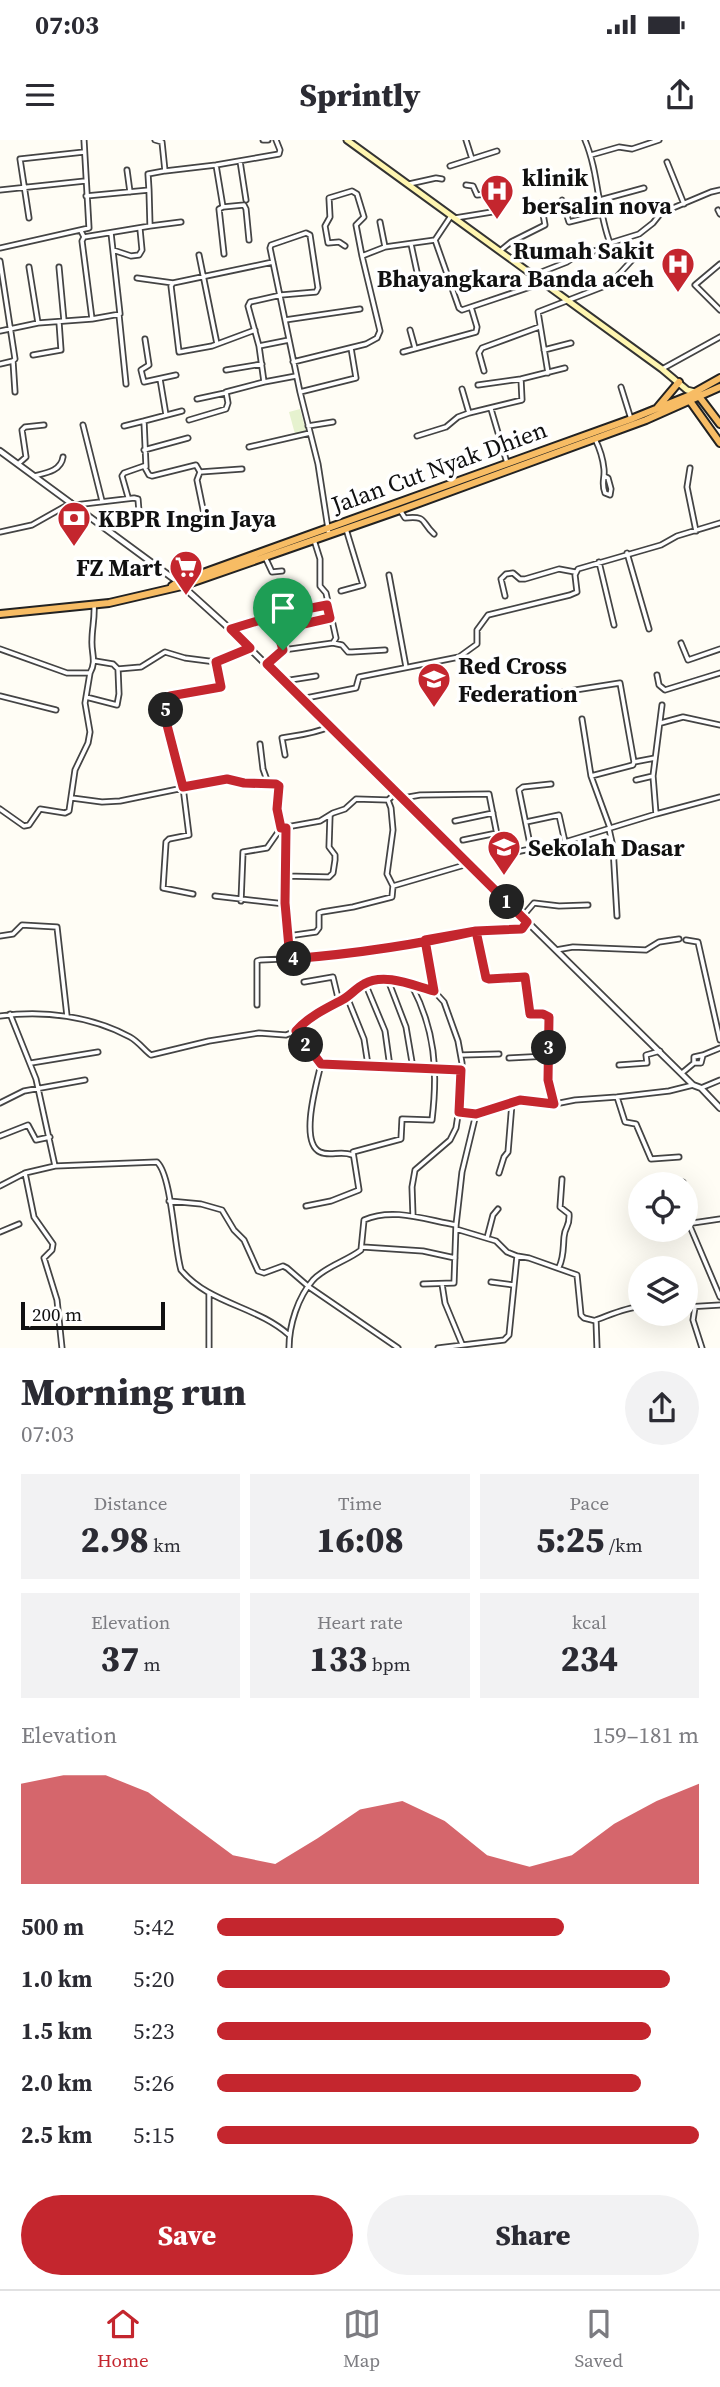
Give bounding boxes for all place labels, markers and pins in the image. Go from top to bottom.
place label: klinik bersalin nova [522,161,672,222]
hospital icon: klinik bersalin nova [478,172,516,221]
place label: Rumah Sakit Bhayangkara Banda aceh [377,234,654,295]
hospital icon: Rumah Sakit Bhayangkara Banda aceh [659,245,697,294]
bank icon: KBPR Ingin Jaya [55,499,93,548]
place label: KBPR Ingin Jaya [98,502,277,535]
supermarket icon: FZ Mart [167,548,205,597]
place label: FZ Mart [76,551,162,584]
pin [253,578,313,650]
place label: Red Cross Federation [458,649,578,710]
school or university icon: Red Cross Federation [415,660,453,709]
pin: 5 [148,692,184,728]
school or university icon: Sekolah Dasar [485,828,523,877]
place label: Sekolah Dasar [528,831,685,864]
pin: 1 [490,884,524,920]
pin: 4 [276,942,312,976]
pin: 2 [288,1028,324,1062]
pin: 3 [532,1030,566,1066]

